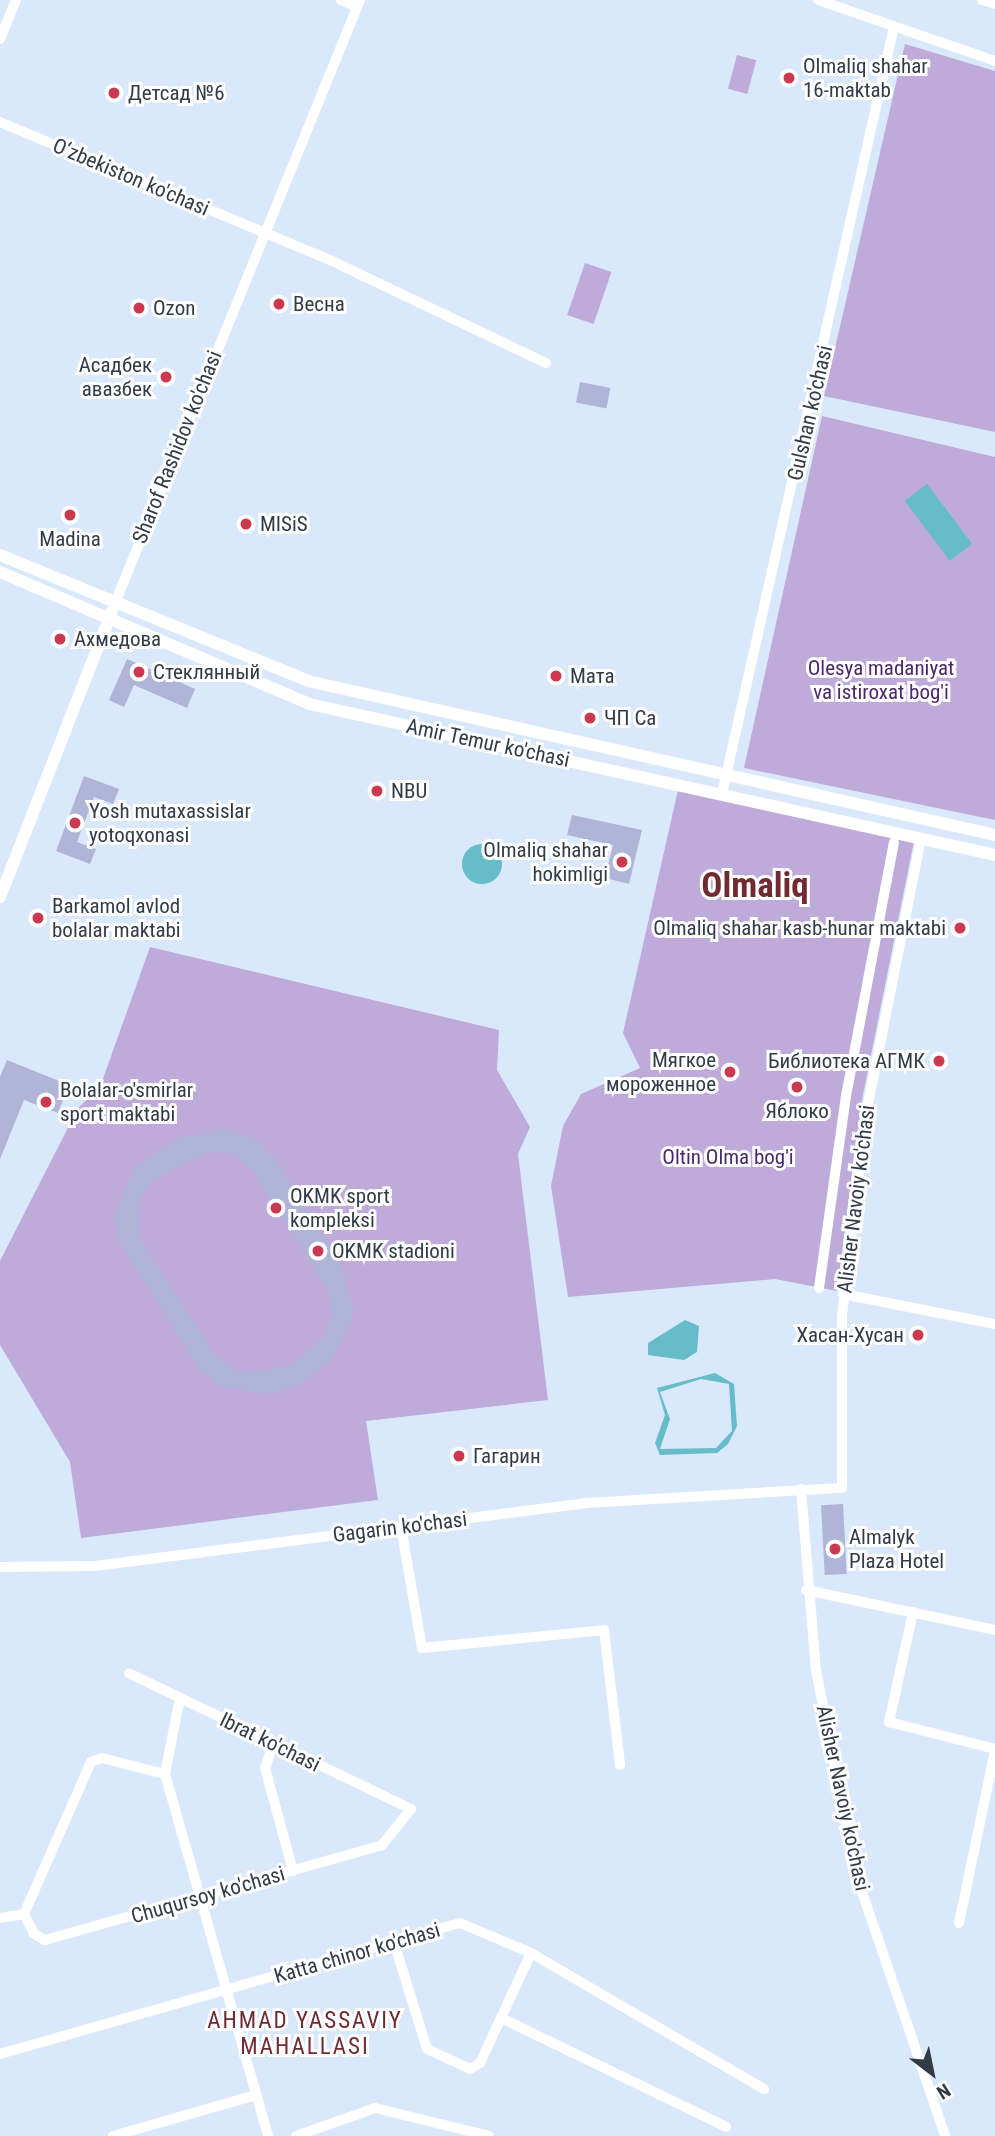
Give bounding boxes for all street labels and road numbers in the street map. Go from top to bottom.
street label: O‘zbekiston ko'chasi [49,133,213,221]
street label: Gulshan ko'chasi [782,343,838,483]
street label: Sharof Rashidov ko'chasi [127,347,227,547]
street label: Amir Temur ko'chasi [404,713,572,773]
street label: Alisher Navoiy ko'chasi [832,1104,880,1294]
street label: Gagarin ko'chasi [331,1506,469,1548]
street label: Alisher Navoiy ko'chasi [811,1703,875,1893]
street label: Ibrat ko'chasi [216,1707,324,1777]
street label: Chuqursoy ko'chasi [128,1861,288,1929]
street label: Katta chinor ko'chasi [271,1917,443,1989]

